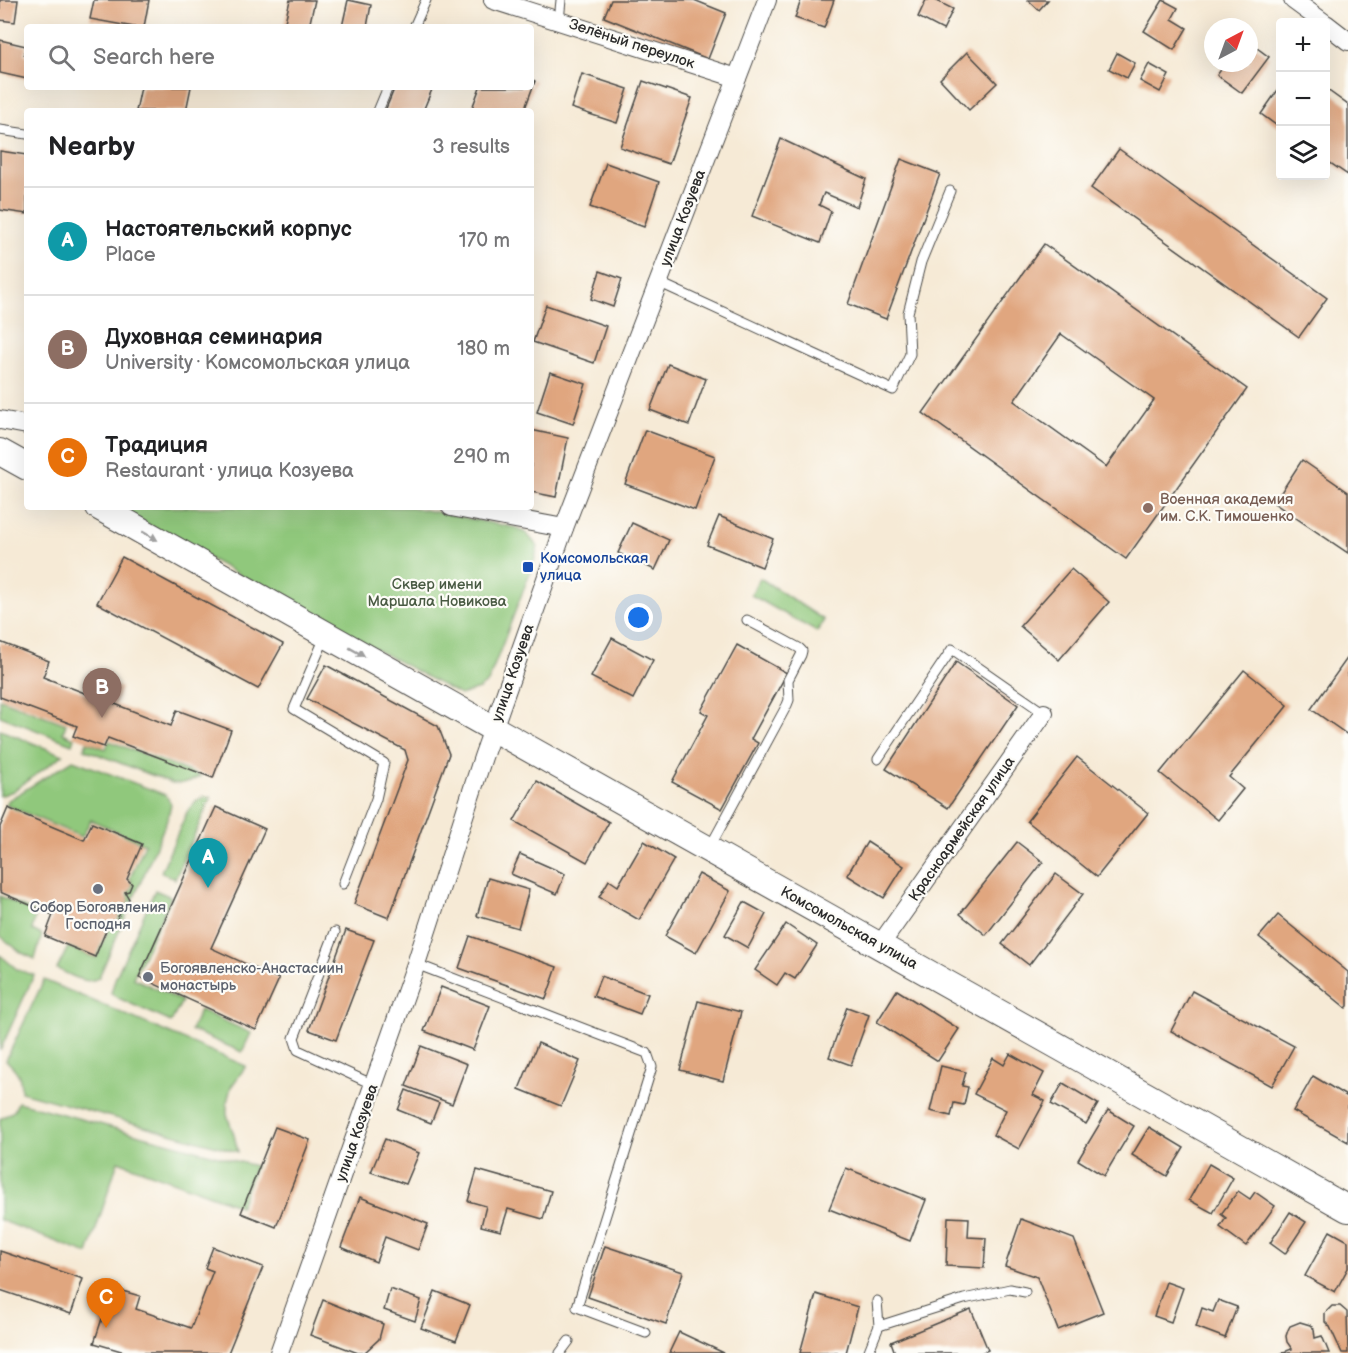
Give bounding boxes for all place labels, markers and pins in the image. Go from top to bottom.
place label: Военная академия им. С.К. Тимошенко [1160,490,1294,526]
marker: Военная академия им. С.К. Тимошенко [1141,501,1155,515]
place label: Комсомольская улица [540,549,648,585]
marker: Комсомольская улица [521,560,535,574]
pin: B [82,668,122,718]
pin: A [188,838,228,888]
marker: Собор Богоявления Господня [91,882,105,896]
place label: Собор Богоявления Господня [30,898,166,934]
place label: Богоявленско-Анастасиин монастырь [160,959,343,995]
marker: Богоявленско-Анастасиин монастырь [141,970,155,984]
pin: C [86,1278,126,1328]

